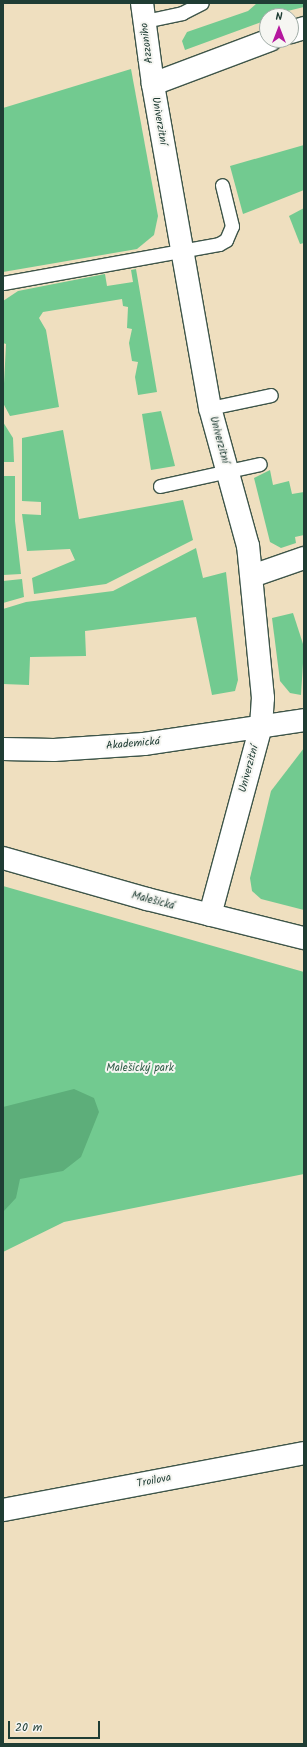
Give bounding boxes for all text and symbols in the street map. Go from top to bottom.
north arrow [259,8,299,48]
text: N [276,8,282,26]
street label: Azzoniho [138,22,156,64]
street label: Univerzitní [148,96,170,146]
street label: Univerzitní [206,415,232,465]
street label: Akademická [105,735,161,753]
street label: Univerzitní [236,744,262,794]
street label: Malešická [130,889,176,913]
park label: Malešický park [106,1061,174,1075]
street label: Troilova [136,1471,172,1491]
scale bar [10,1713,102,1739]
text: 20 m [15,1718,42,1737]

